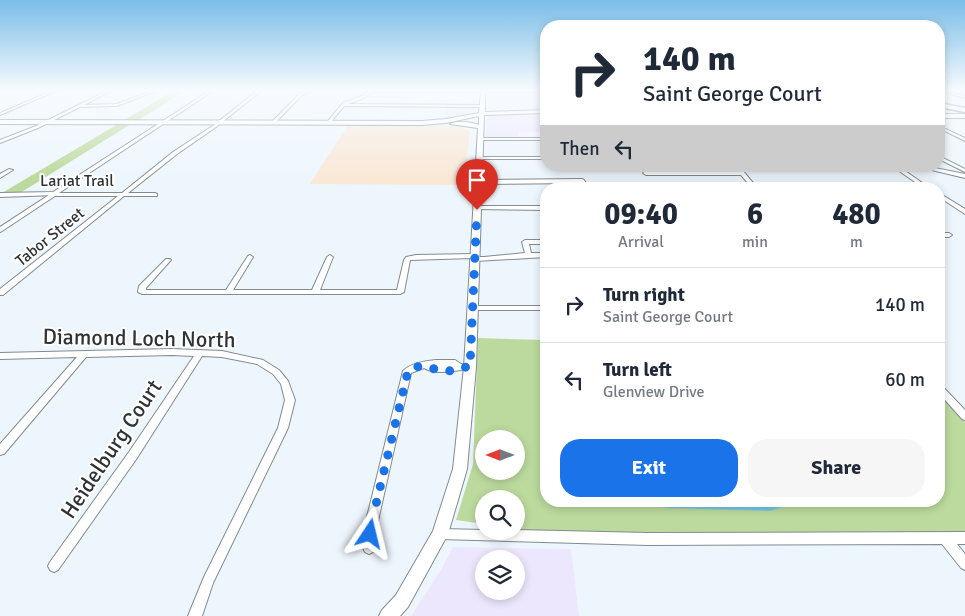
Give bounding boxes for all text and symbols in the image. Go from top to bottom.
text: 140 m [643,37,736,80]
icon: right [560,40,625,105]
text: Saint George Court [643,80,822,107]
icon: left [610,135,638,163]
text: Then [560,137,600,161]
pin [456,159,498,210]
icon: arrive [463,166,491,194]
street label: Lariat Trail [40,171,114,191]
text: 09:40 [604,196,678,233]
text: 6 [747,196,763,233]
text: 480 [832,196,881,233]
street label: Tabor Street [12,203,89,271]
text: Arrival [618,232,664,252]
text: min [742,232,768,252]
text: m [850,232,863,252]
text: Turn right [603,283,685,307]
icon: right [560,291,588,319]
text: 140 m [875,293,925,317]
text: Saint George Court [603,307,733,327]
street label: Diamond Loch North [42,323,236,353]
text: Turn left [603,358,672,382]
icon: left [560,366,588,394]
text: 60 m [885,368,925,392]
street label: Heidelburg Court [55,374,168,524]
text: Glenview Drive [603,382,704,402]
north arrow [475,430,525,480]
map controls [475,430,525,600]
button: Exit [560,439,738,497]
button: Share [748,439,925,497]
button: search [475,490,525,540]
position arrow [343,507,395,559]
button: layers [475,550,525,600]

